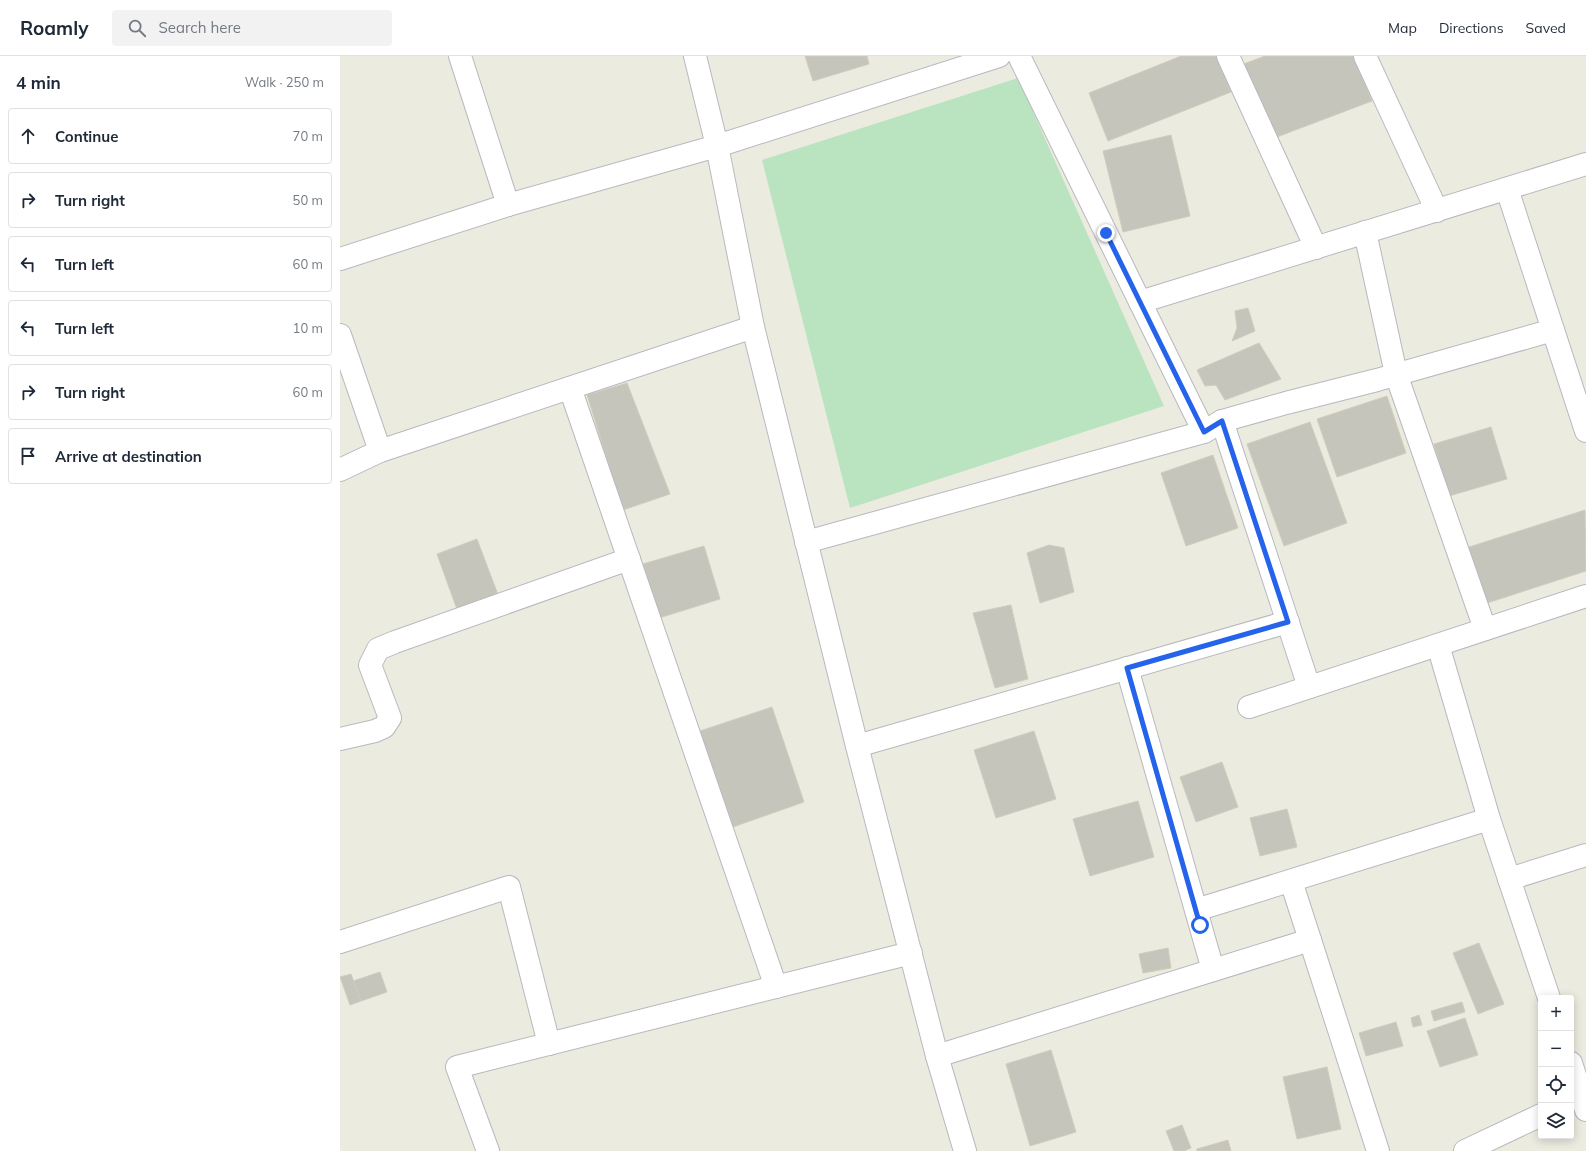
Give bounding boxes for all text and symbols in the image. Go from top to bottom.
search box [112,10,392,46]
text: Roamly [20,16,88,40]
icon: search [126,17,148,39]
text: Search here [158,18,241,37]
text: Map [1388,19,1417,37]
text: Directions [1439,19,1504,37]
text: Saved [1526,19,1566,37]
text: 4 min [16,72,61,93]
text: Walk · 250 m [245,74,324,90]
icon: ahead [17,125,39,147]
text: Continue [55,127,118,146]
text: 70 m [293,128,323,144]
icon: right [17,189,39,211]
text: Turn right [55,191,125,210]
text: 50 m [293,192,323,208]
route end [1097,224,1115,242]
icon: left [17,253,39,275]
text: Turn left [55,255,114,274]
text: 60 m [293,256,323,272]
icon: left [17,317,39,339]
text: Turn left [55,319,114,338]
text: 10 m [293,320,323,336]
icon: right [17,381,39,403]
text: Turn right [55,383,125,402]
text: 60 m [293,384,323,400]
icon: arrive [17,445,39,467]
text: Arrive at destination [55,447,202,466]
route start [1191,916,1209,934]
map controls [1538,995,1574,1139]
button: + [1538,995,1574,1031]
button: − [1538,1031,1574,1067]
button: locate [1538,1067,1574,1103]
button: layers [1538,1103,1574,1139]

